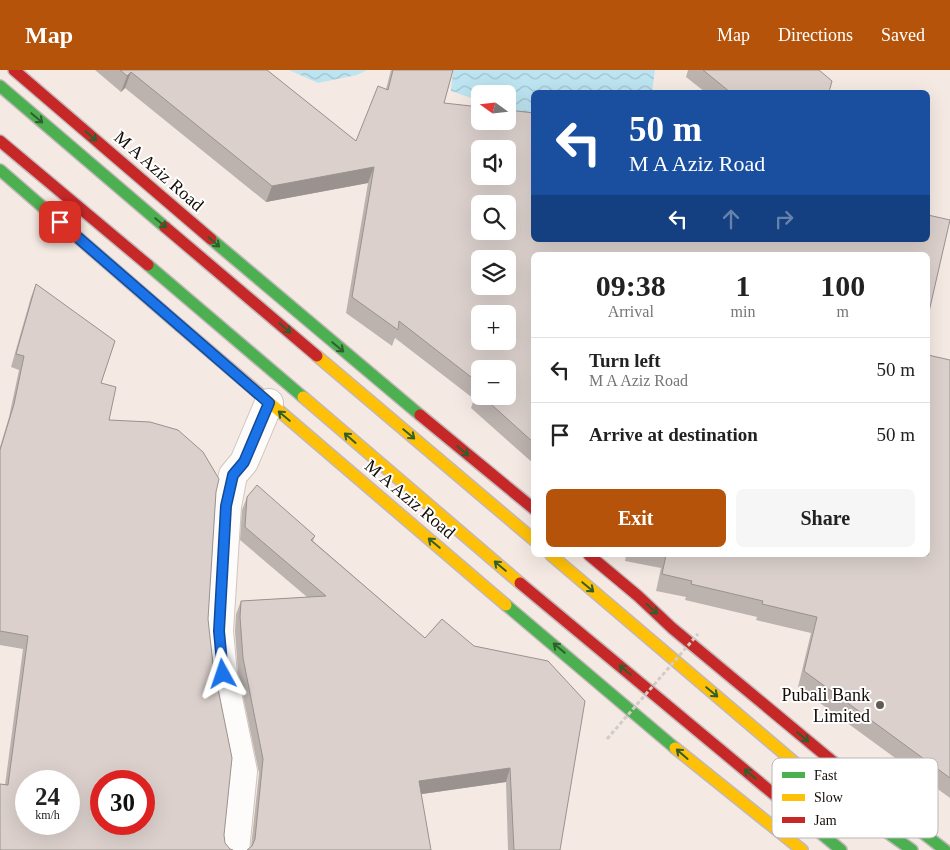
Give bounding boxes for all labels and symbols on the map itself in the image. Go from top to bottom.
north arrow [471,85,516,130]
one-way arrow [30,112,43,123]
street label: M A Aziz Road [110,127,208,215]
one-way arrow [84,130,97,141]
pin [39,201,81,243]
one-way arrow [154,217,167,228]
one-way arrow [208,236,221,247]
one-way arrow [278,323,291,334]
one-way arrow [332,341,345,352]
one-way arrow [277,410,290,421]
one-way arrow [402,428,415,439]
one-way arrow [343,432,356,444]
one-way arrow [456,445,469,456]
street label: M A Aziz Road [361,456,459,542]
one-way arrow [428,538,441,549]
one-way arrow [493,560,506,572]
one-way arrow [582,581,595,592]
one-way arrow [646,603,659,615]
one-way arrow [552,642,565,654]
position arrow [196,647,248,699]
one-way arrow [618,665,631,676]
place label: Pubali Bank Limited [782,685,870,726]
one-way arrow [705,686,718,697]
marker: Pubali Bank Limited [874,699,886,711]
one-way arrow [797,731,810,742]
one-way arrow [676,748,689,759]
legend [772,758,938,838]
text: Fast [814,768,837,783]
one-way arrow [743,769,756,780]
speed limit sign: 30 [90,770,155,835]
text: Slow [814,790,844,805]
text: Jam [814,813,837,828]

